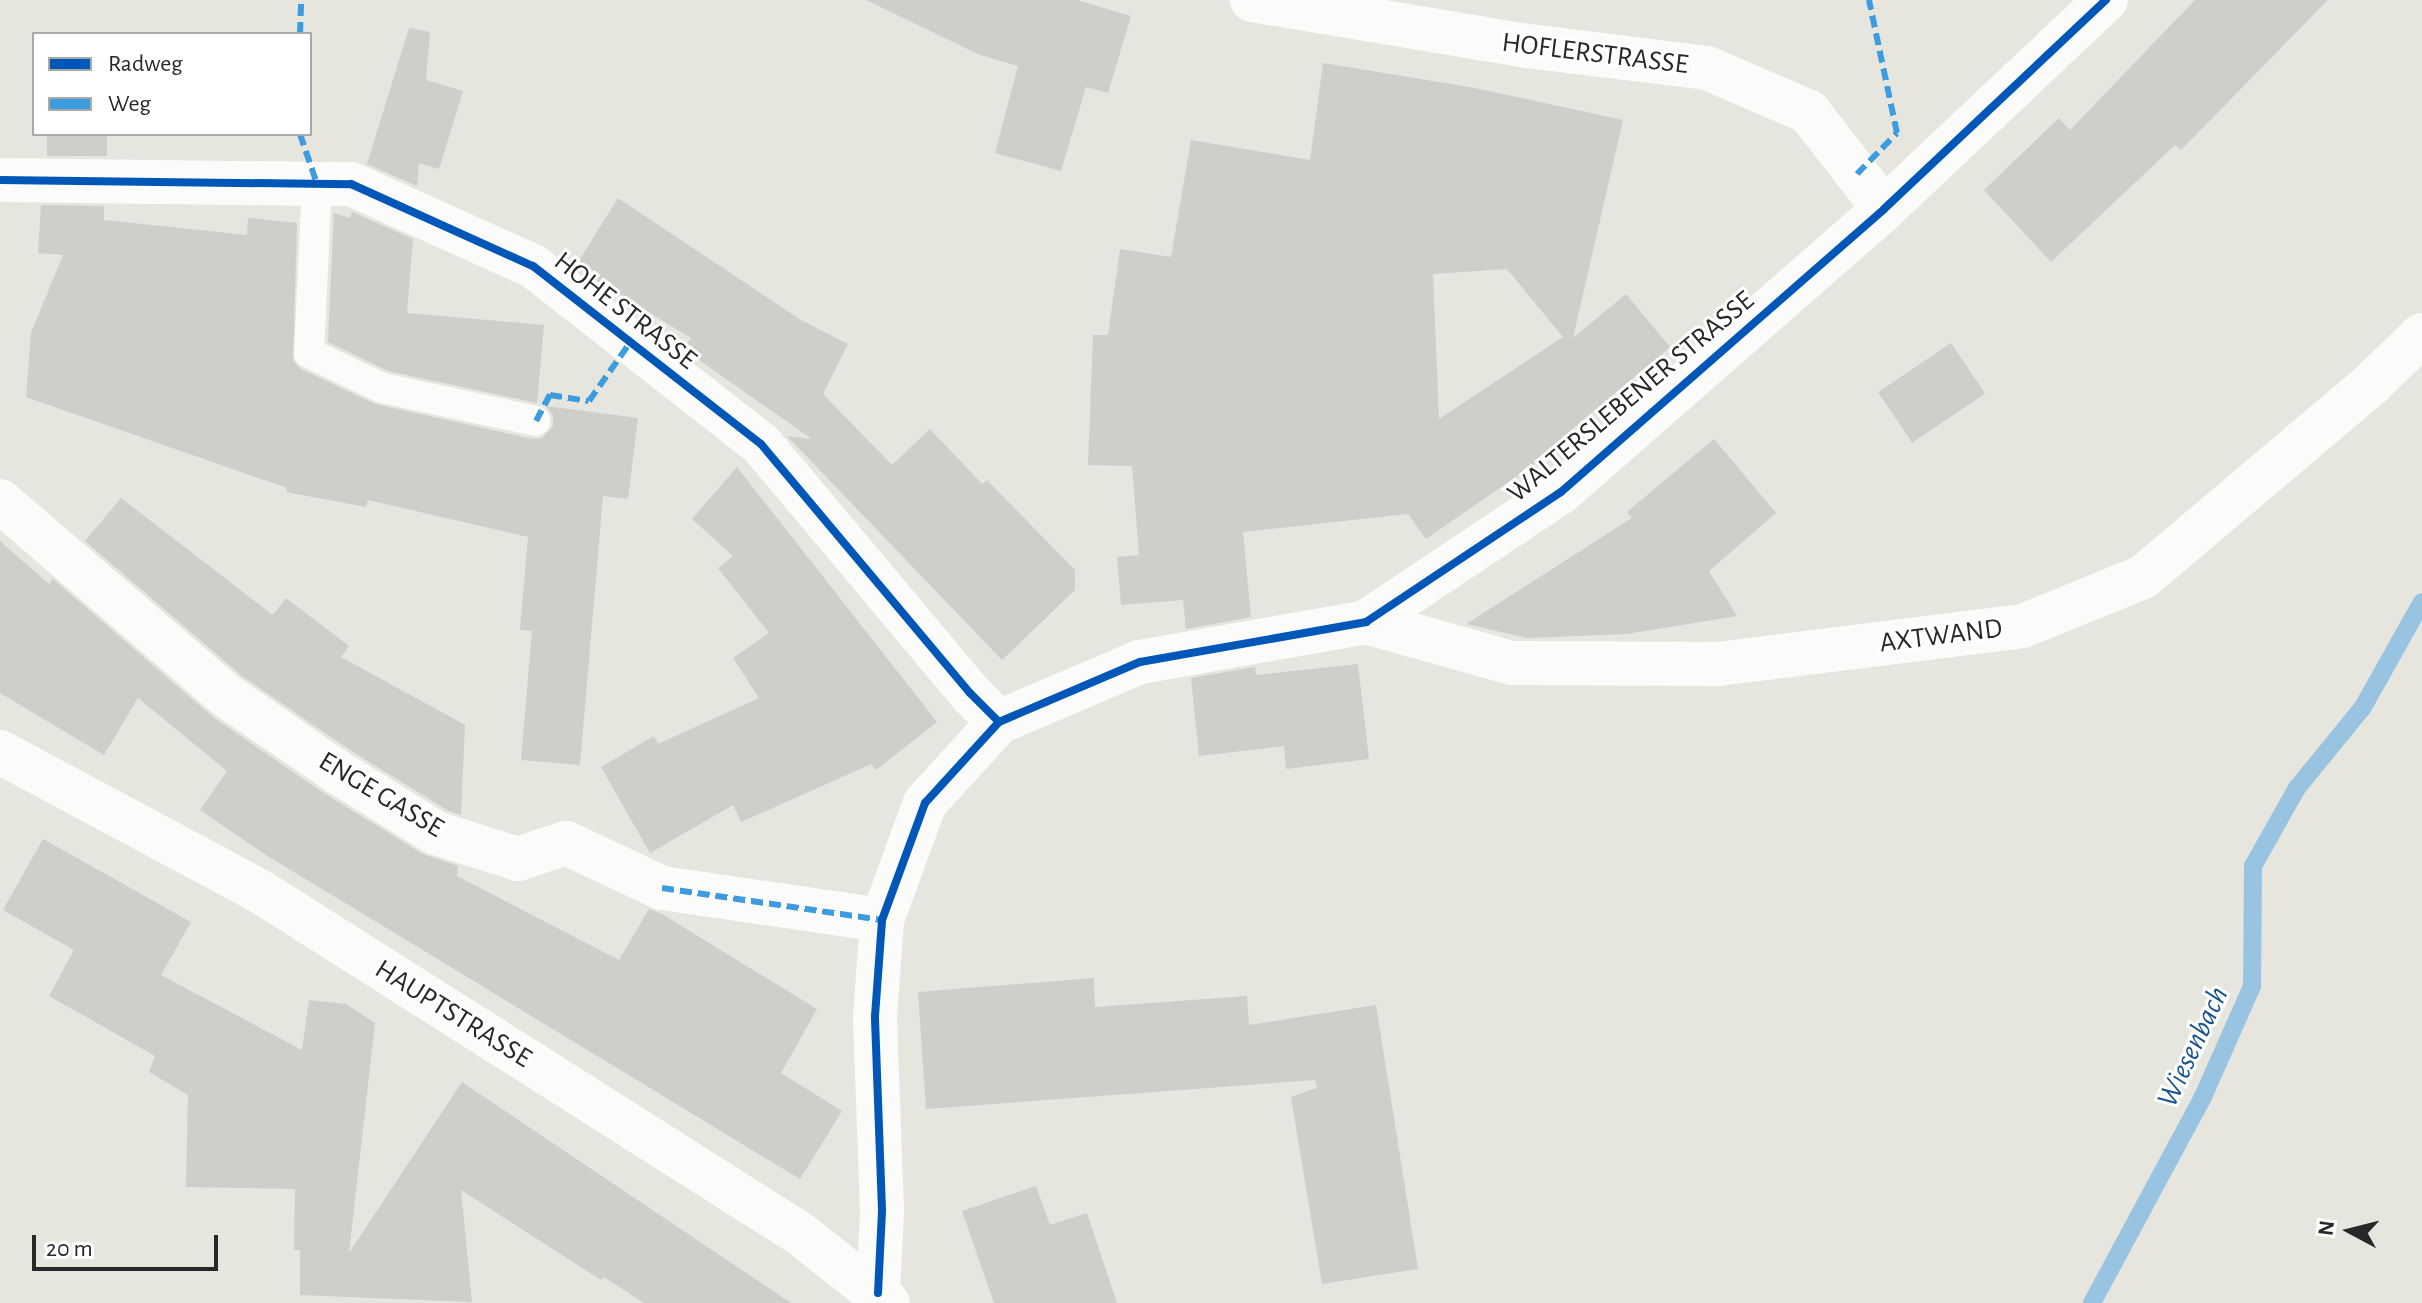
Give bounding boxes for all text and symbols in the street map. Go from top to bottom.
street label: HOFLERSTRASSE [1500,26,1690,82]
legend [32,32,312,136]
text: Radweg [108,52,183,76]
text: Weg [108,92,151,116]
street label: HOHE STRASSE [547,245,703,377]
street label: WALTERSLEBENER STRASSE [1501,284,1761,510]
street label: AXTWAND [1878,612,2004,660]
street label: ENGE GASSE [312,745,450,845]
street label: HAUPTSTRASSE [368,953,538,1075]
water label: Wiesenbach [2149,981,2237,1113]
north arrow [2310,1191,2390,1271]
scale bar [36,1219,222,1269]
text: N [2314,1219,2338,1237]
text: 20 m [46,1237,93,1261]

